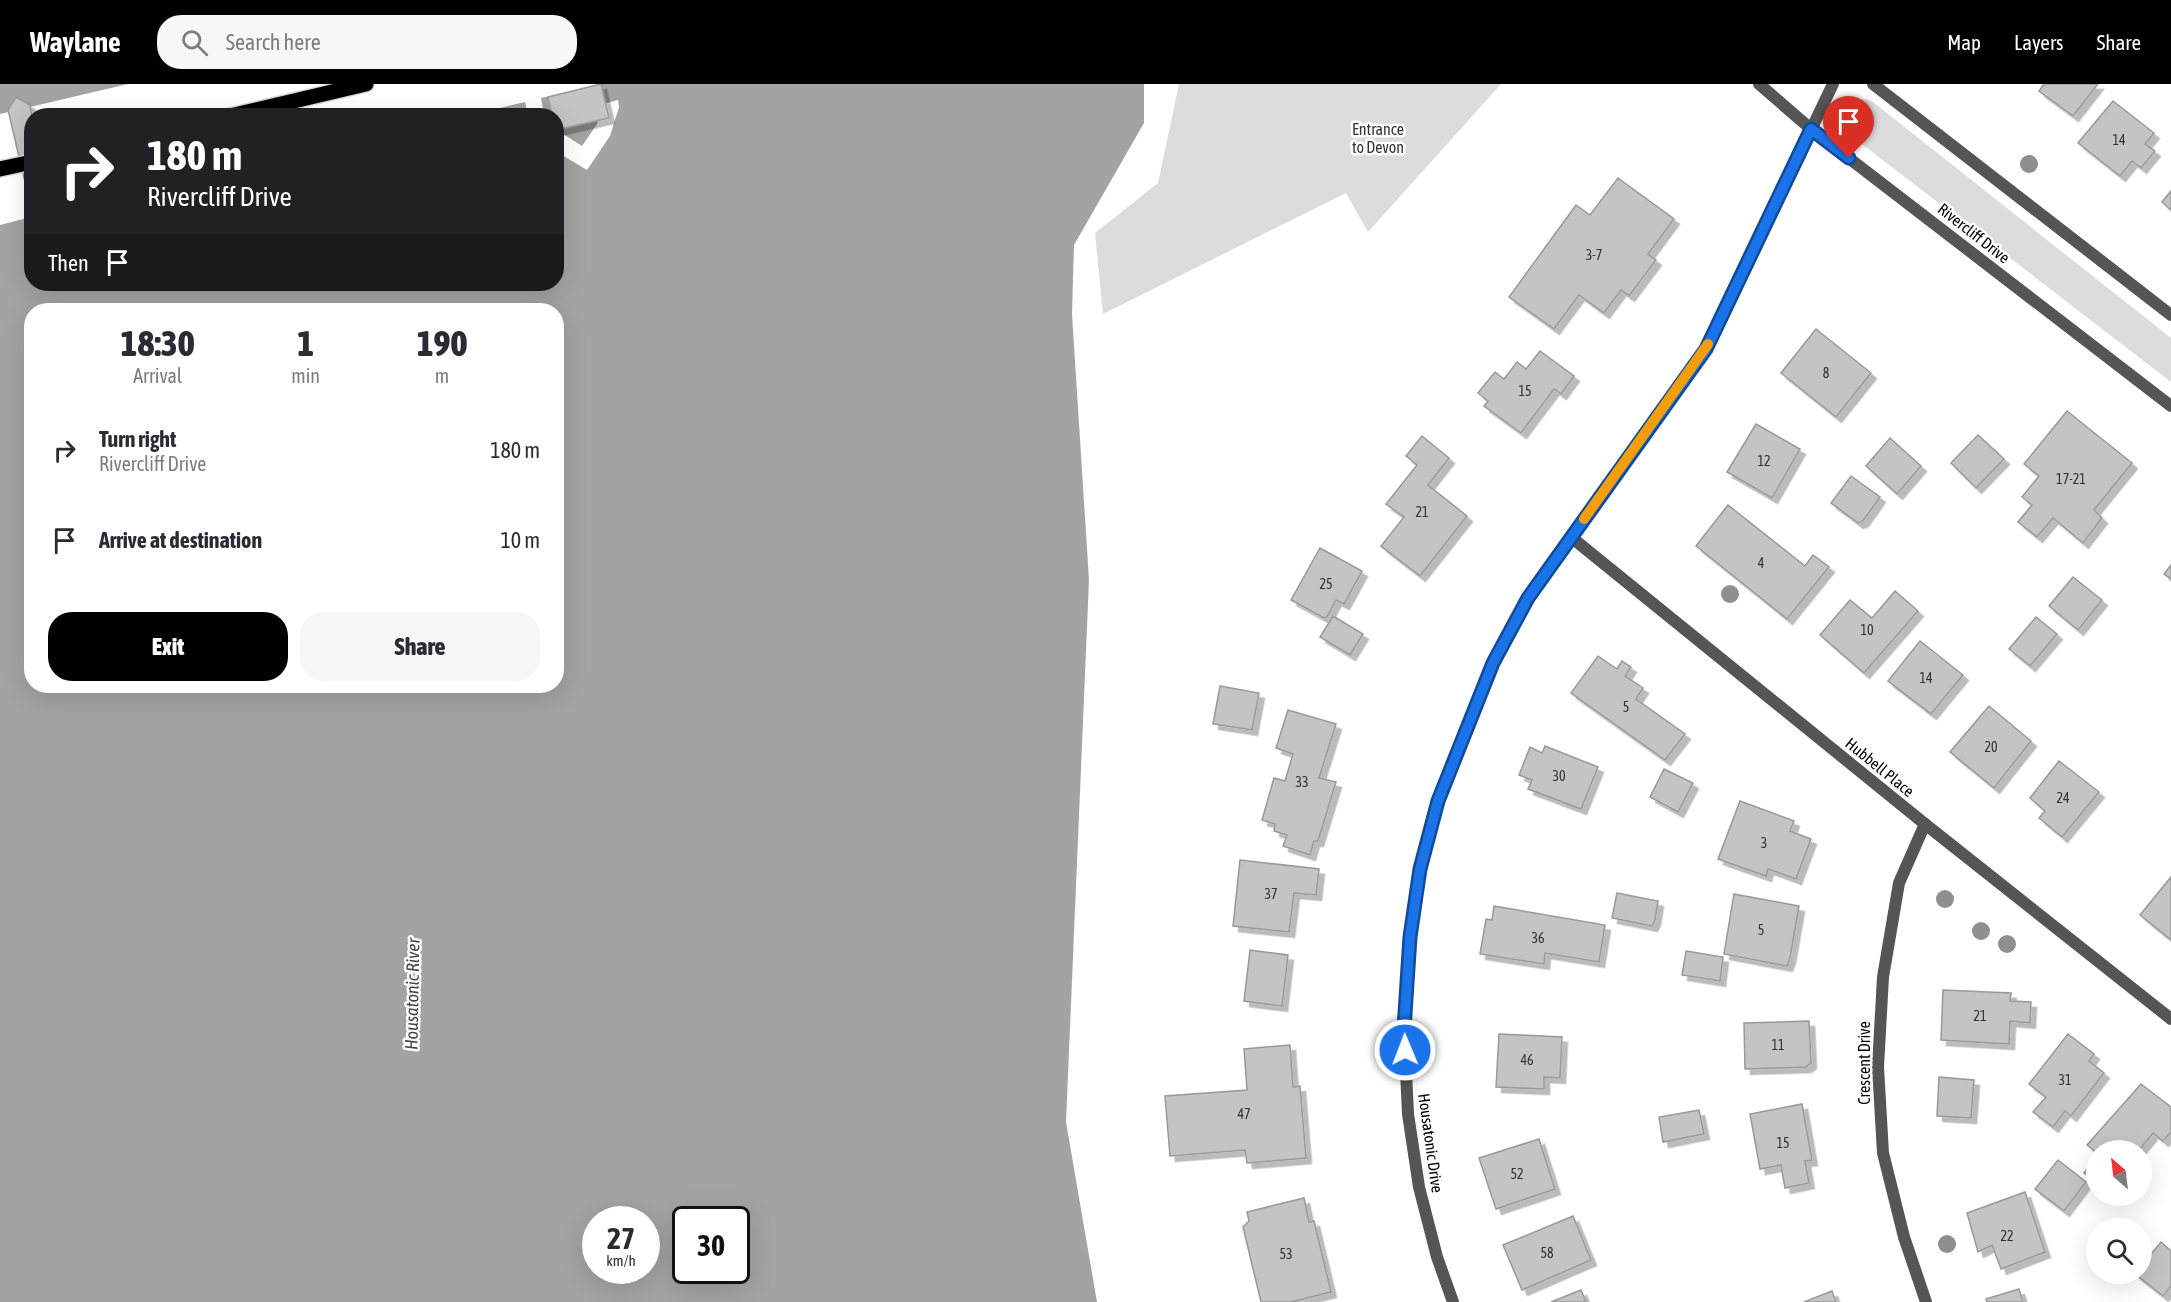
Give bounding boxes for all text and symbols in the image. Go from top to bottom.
search box [157,15,577,69]
text: Waylane [30,26,121,58]
icon: search [178,26,211,59]
text: Search here [226,29,321,55]
text: Map [1947,30,1981,54]
text: Layers [2014,30,2064,54]
text: Share [2097,30,2141,54]
pin [1823,96,1874,158]
icon: arrive [1832,105,1865,138]
park label: Entrance to Devon [1352,120,1404,156]
text: 180 m [147,131,242,179]
icon: right [48,132,126,210]
house number: 14 [2112,132,2126,148]
text: Rivercliff Drive [147,181,292,212]
street label: Rivercliff Drive [1935,199,2013,267]
icon: arrive [101,246,134,279]
house number: 3-7 [1586,247,1602,263]
text: Then [48,250,89,276]
text: 18:30 [121,322,195,364]
text: 1 [297,322,314,364]
text: 190 [417,322,467,364]
text: Arrival [133,364,182,387]
text: min [291,364,320,387]
text: m [435,364,449,387]
house number: 8 [1823,365,1830,381]
house number: 15 [1518,383,1532,399]
text: Turn right [99,426,176,452]
icon: right [48,434,81,467]
text: 180 m [490,437,540,463]
text: Rivercliff Drive [99,452,206,475]
house number: 12 [1757,453,1771,469]
house number: 17-21 [2056,471,2086,487]
house number: 21 [1415,504,1429,520]
icon: arrive [48,524,81,557]
text: Arrive at destination [99,527,262,553]
text: 10 m [500,527,540,553]
house number: 4 [1758,555,1765,571]
house number: 25 [1319,576,1333,592]
button: Exit [48,612,288,681]
button: Share [300,612,540,681]
house number: 10 [1860,622,1874,638]
house number: 14 [1919,670,1933,686]
house number: 5 [1623,699,1629,715]
street label: Hubbell Place [1842,734,1918,800]
house number: 20 [1984,739,1998,755]
house number: 30 [1552,768,1566,784]
house number: 33 [1295,774,1309,790]
house number: 24 [2056,790,2070,806]
house number: 3 [1761,835,1767,851]
house number: 37 [1264,886,1278,902]
house number: 5 [1758,922,1764,938]
house number: 36 [1531,930,1545,946]
water label: Housatonic River [401,937,423,1050]
house number: 21 [1973,1008,1987,1024]
position arrow [1373,1018,1437,1082]
street label: Crescent Drive [1855,1021,1873,1105]
house number: 11 [1771,1037,1785,1053]
house number: 46 [1520,1052,1534,1068]
house number: 31 [2058,1072,2072,1088]
street label: Housatonic Drive [1415,1092,1447,1194]
house number: 47 [1237,1106,1251,1122]
house number: 15 [1776,1135,1790,1151]
north arrow [2086,1140,2152,1206]
map controls [2086,1140,2152,1284]
house number: 52 [1510,1166,1524,1182]
speed limit sign: 30 [672,1206,750,1284]
button: search [2086,1218,2152,1284]
text: 27 [607,1221,635,1255]
house number: 22 [2000,1228,2014,1244]
house number: 58 [1540,1245,1554,1261]
house number: 53 [1279,1246,1293,1262]
text: km/h [606,1252,636,1269]

